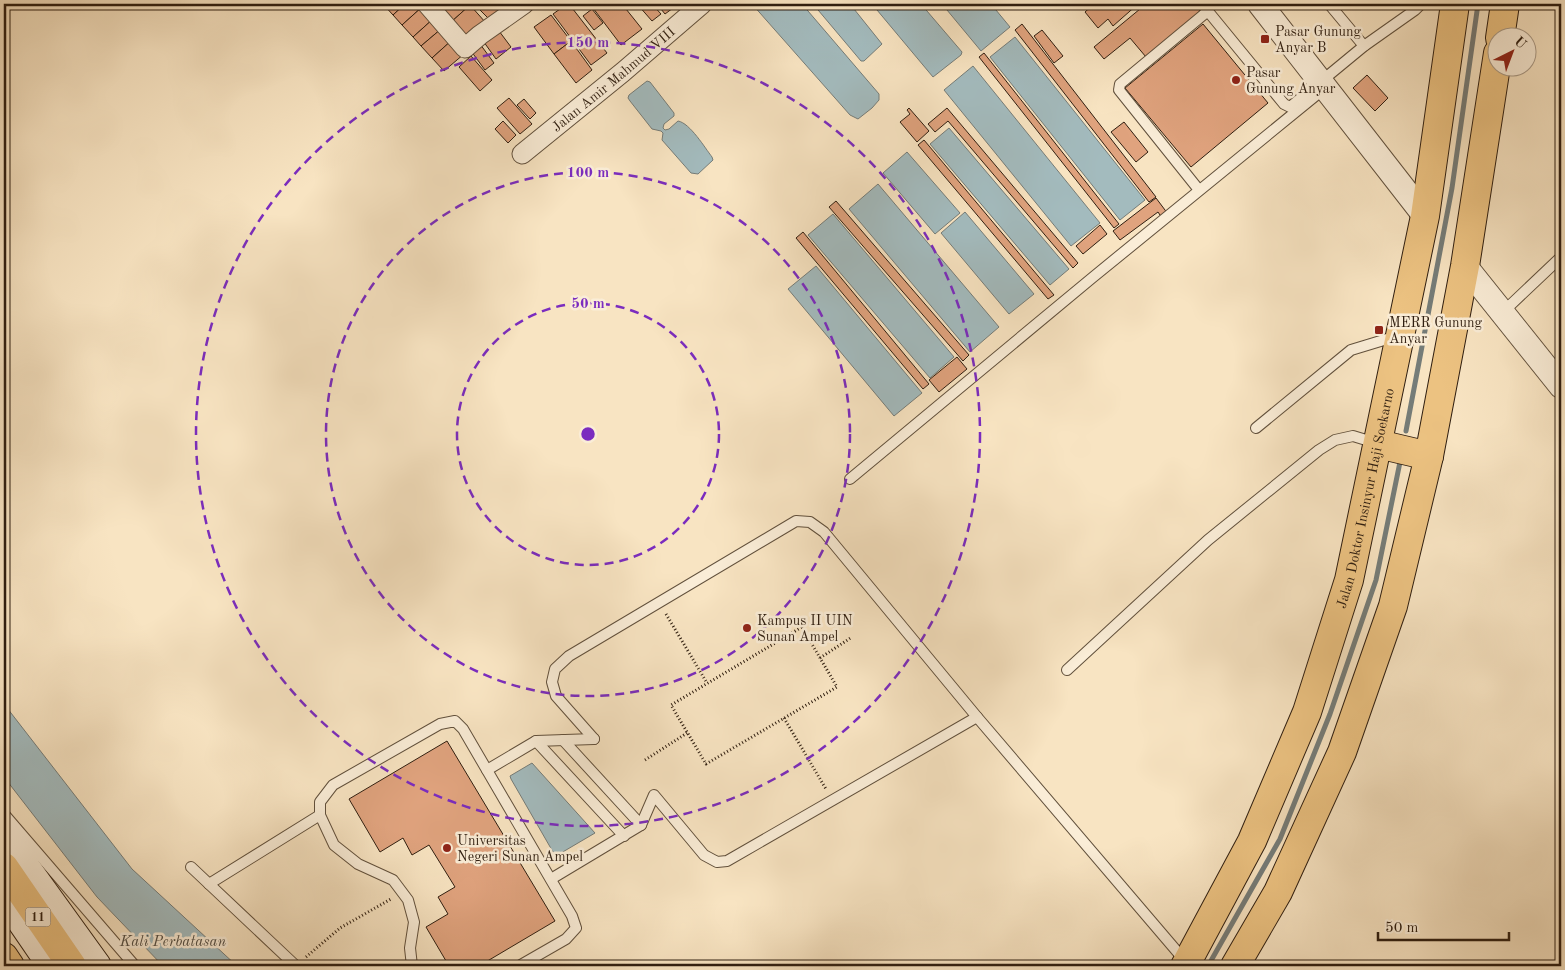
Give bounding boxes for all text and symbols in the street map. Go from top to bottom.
street label: Jalan Amir Mahmud VIII [549,25,678,135]
place label: Pasar Gunung Anyar B [1275,25,1362,55]
north arrow [1488,28,1538,78]
marker: Pasar Gunung Anyar B [1259,33,1271,45]
text: U [1511,34,1529,52]
text: 150 m [567,36,609,51]
place label: Pasar Gunung Anyar [1246,66,1336,96]
marker: Pasar Gunung Anyar [1230,74,1242,86]
text: 100 m [567,166,609,181]
text: 50 m [571,297,605,312]
place label: MERR Gunung Anyar [1389,316,1483,346]
marker: MERR Gunung Anyar [1373,324,1385,336]
street label: Jalan Doktor Insinyur Haji Soekarno [1334,387,1397,610]
centre of rings [579,425,597,443]
place label: Kampus II UIN Sunan Ampel [757,614,853,644]
marker: Kampus II UIN Sunan Ampel [741,622,753,634]
place label: Universitas Negeri Sunan Ampel [457,834,583,864]
marker: Universitas Negeri Sunan Ampel [441,842,453,854]
road number: 11 [26,908,50,926]
scale bar [1378,910,1509,942]
text: 50 m [1385,921,1419,936]
water label: Kali Perbatasan [119,935,227,950]

